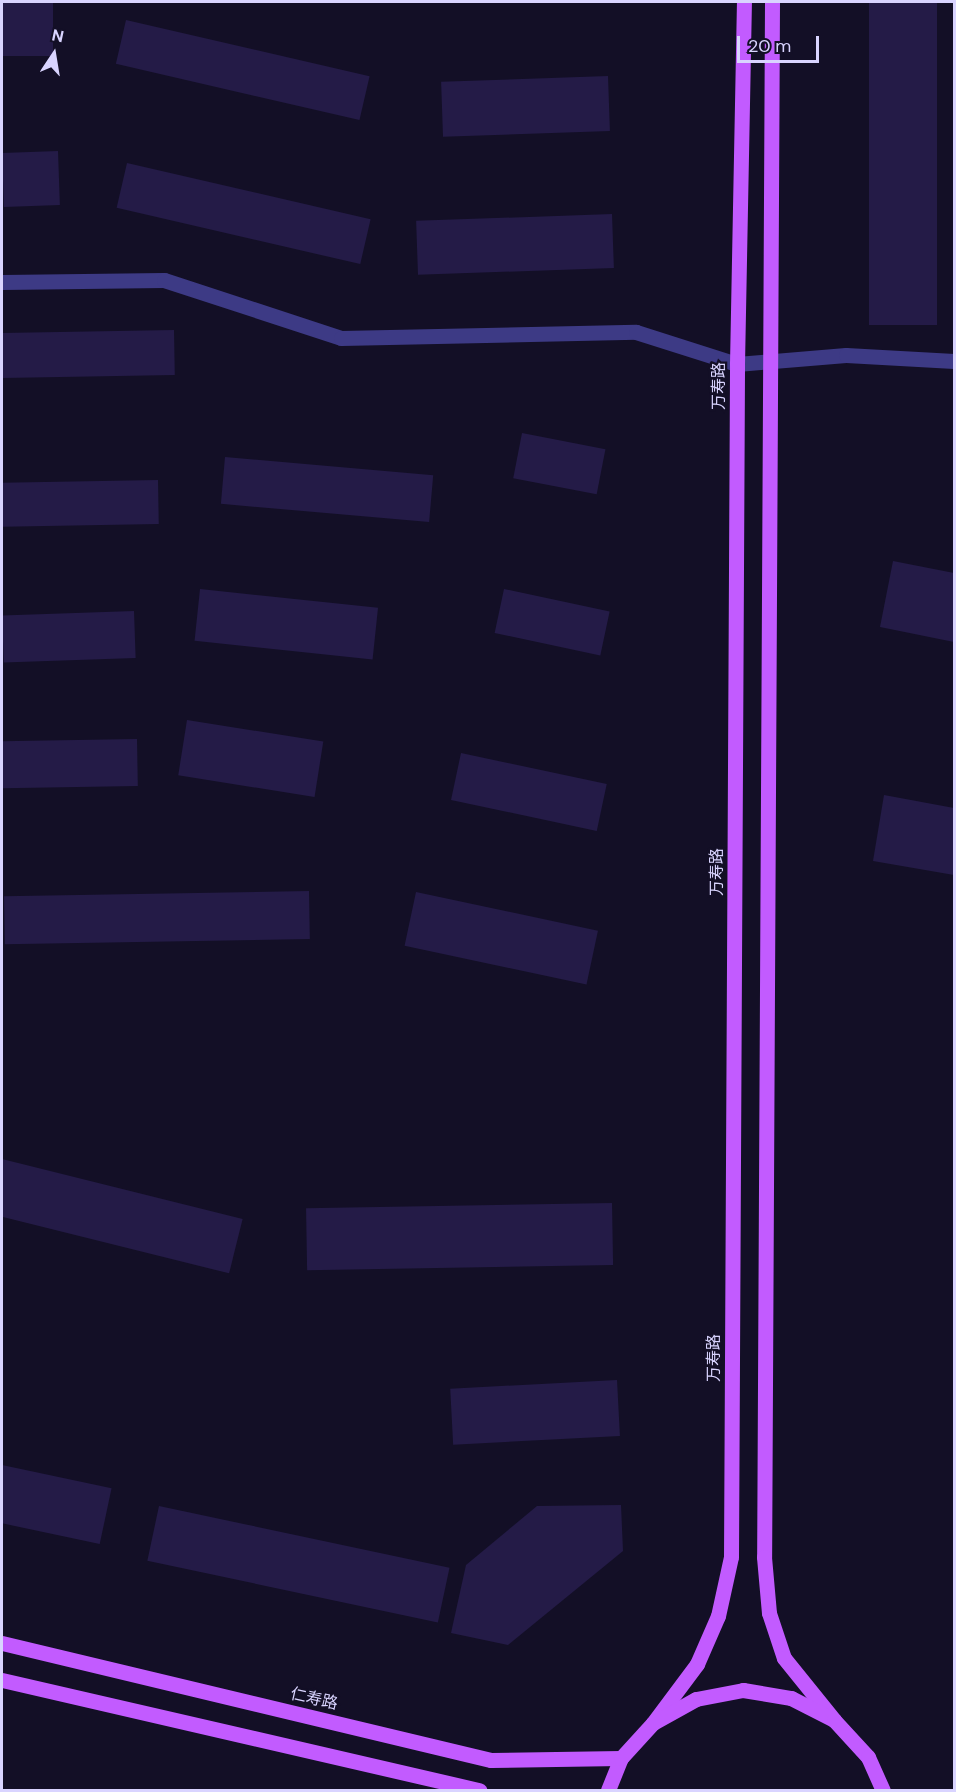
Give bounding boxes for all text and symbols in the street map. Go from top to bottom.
north arrow [24,24,84,84]
text: N [50,24,66,47]
scale bar [740,24,822,62]
text: 20 m [748,34,791,58]
street label: 万寿路 [709,362,729,410]
street label: 万寿路 [707,848,727,896]
street label: 万寿路 [704,1334,724,1382]
street label: 仁寿路 [288,1684,340,1714]

